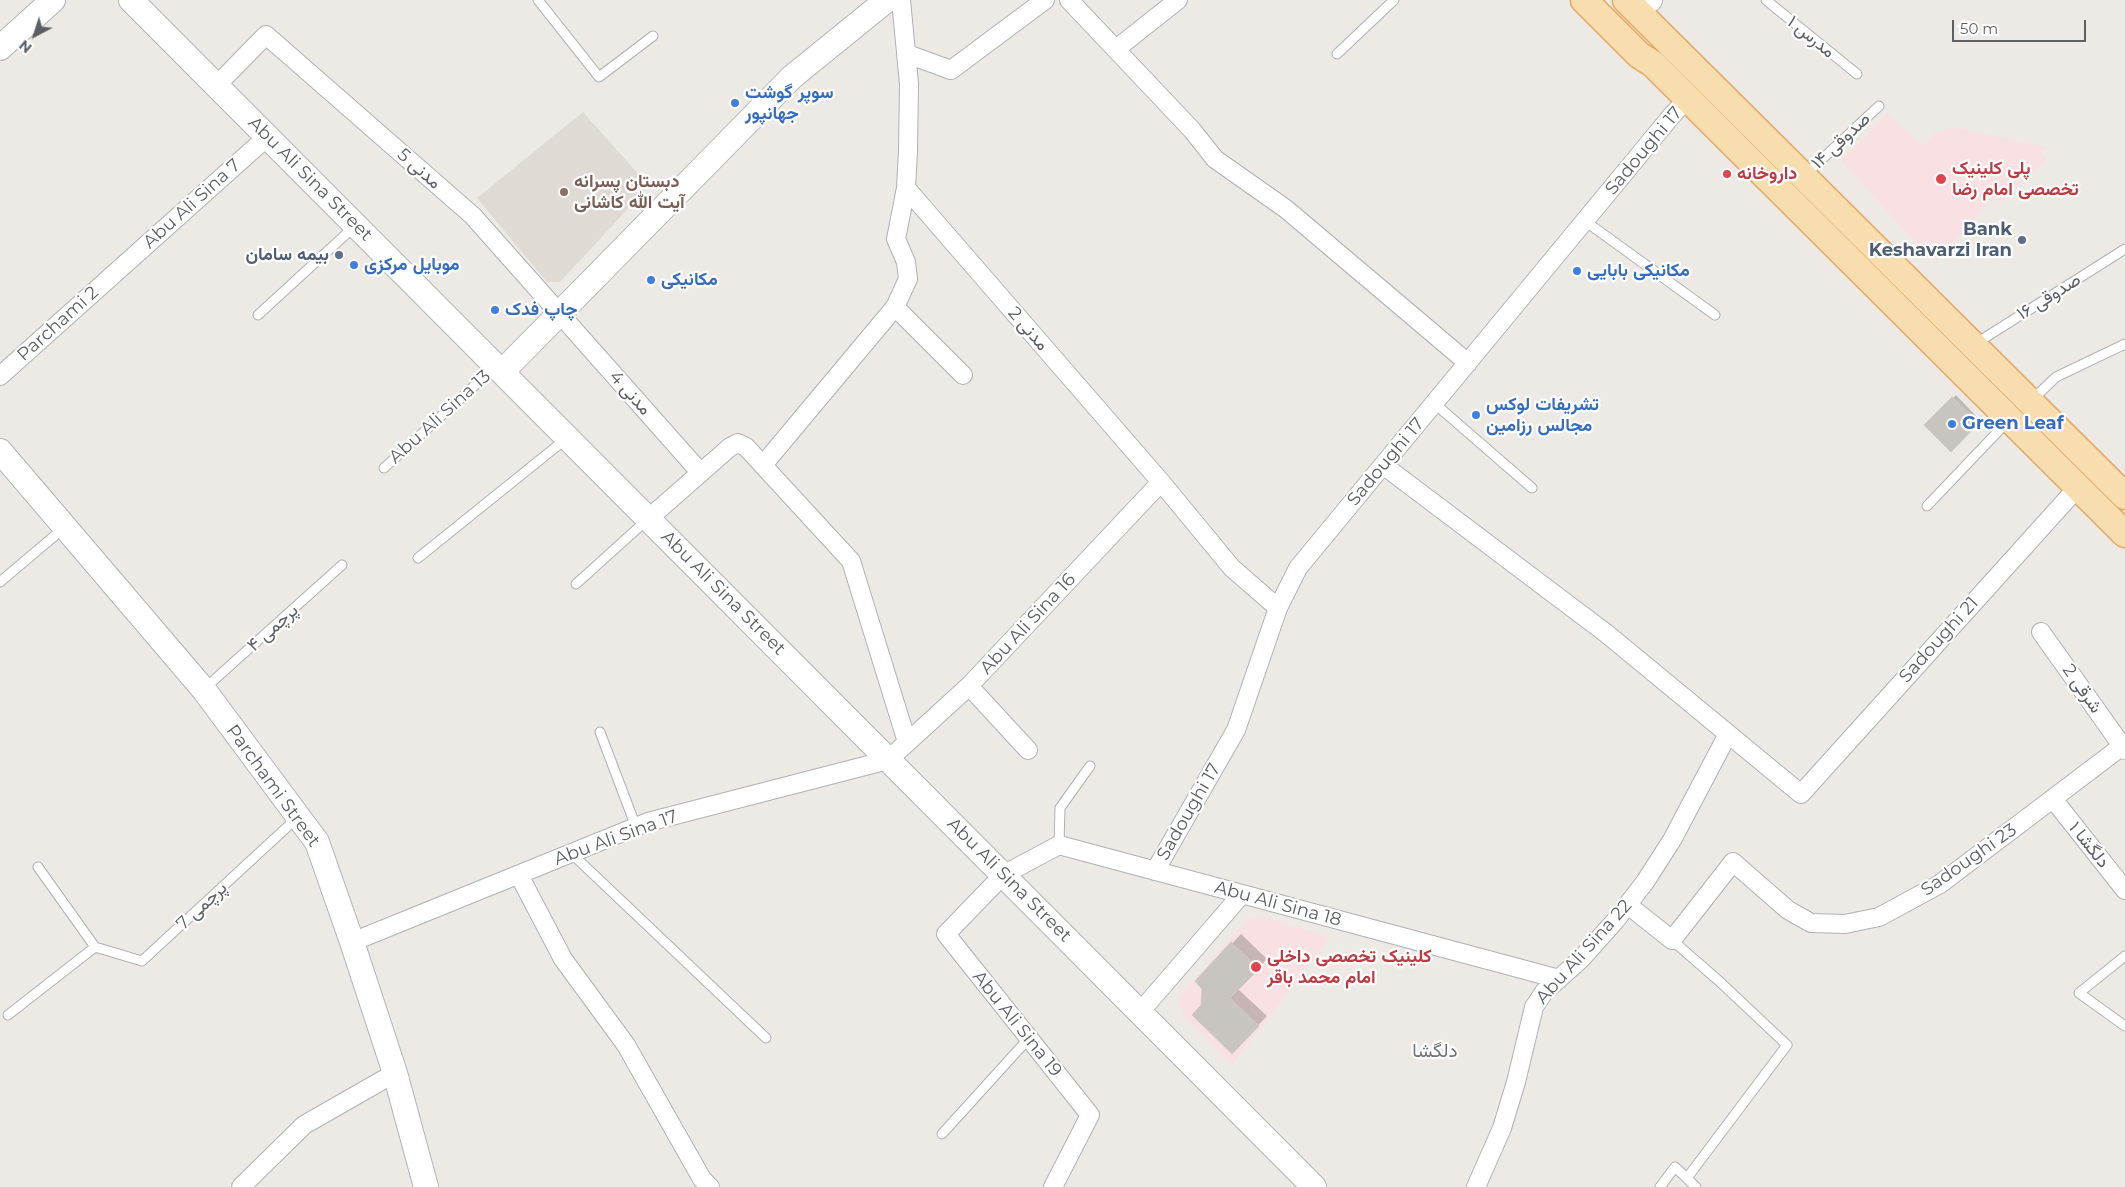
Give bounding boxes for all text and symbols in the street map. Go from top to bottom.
north arrow [10,10,60,60]
scale bar [1955,10,2089,42]
street label: مدرس ۱ [1783,11,1839,63]
text: 50 m [1960,19,1998,38]
text: N [15,36,35,57]
place label: سوپر گوشت جهانپور [745,82,834,125]
marker: سوپر گوشت جهانپور [729,97,741,109]
street label: Sadoughi 17 [1601,103,1687,199]
street label: صدوقی ۱۴ [1807,108,1875,174]
street label: Abu Ali Sina Street [243,112,377,246]
street label: مدنی 5 [393,144,445,194]
street label: Abu Ali Sina 7 [139,155,245,253]
place label: پلی کلینیک تخصصی امام رضا [1952,158,2079,200]
place label: داروخانه [1737,163,1797,185]
marker: داروخانه [1721,168,1733,180]
place label: دبستان پسرانه آیت الله کاشانی [574,171,685,213]
marker: پلی کلینیک تخصصی امام رضا [1934,172,1948,186]
marker: دبستان پسرانه آیت الله کاشانی [558,186,570,198]
place label: Bank Keshavarzi Iran [1869,219,2012,262]
marker: Bank Keshavarzi Iran [2016,234,2028,246]
place label: بیمه سامان [245,244,329,266]
marker: بیمه سامان [333,249,345,261]
place label: موبایل مرکزی [364,254,460,276]
marker: موبایل مرکزی [348,259,360,271]
place label: مکانیکی بابایی [1587,260,1690,282]
marker: مکانیکی بابایی [1571,265,1583,277]
place label: مکانیکی [661,269,718,291]
street label: صدوقی ۱۶ [2013,269,2085,325]
marker: مکانیکی [645,274,657,286]
street label: Parchami 2 [13,282,103,366]
place label: چاپ فدک [505,299,577,321]
street label: مدنی 2 [1003,303,1053,355]
marker: چاپ فدک [489,304,501,316]
street label: Abu Ali Sina 13 [385,366,495,468]
street label: مدنی 4 [604,366,656,420]
place label: تشریفات لوکس مجالس رزامین [1486,394,1599,436]
marker: تشریفات لوکس مجالس رزامین [1470,409,1482,421]
place label: Green Leaf [1962,413,2064,435]
street label: Sadoughi 17 [1343,414,1429,510]
marker: Green Leaf [1946,418,1958,430]
street label: Abu Ali Sina Street [656,526,790,660]
street label: Abu Ali Sina 16 [976,569,1080,679]
street label: Sadoughi 21 [1895,593,1983,687]
street label: پرچمی ۴ [243,600,303,656]
street label: شرقی 2 [2057,660,2107,718]
street label: Parchami Street [221,721,325,851]
street label: Sadoughi 17 [1153,760,1225,864]
street label: Abu Ali Sina 17 [551,806,681,870]
street label: Abu Ali Sina Street [942,813,1076,947]
street label: دلگشا ۱ [2064,818,2114,872]
street label: Sadoughi 23 [1917,819,2021,901]
street label: پرچمی 7 [172,877,232,935]
street label: Abu Ali Sina 18 [1212,877,1344,931]
street label: Abu Ali Sina 22 [1531,895,1637,1009]
place label: کلینیک تخصصی داخلی امام محمد باقر [1267,946,1432,989]
marker: کلینیک تخصصی داخلی امام محمد باقر [1249,960,1263,974]
street label: Abu Ali Sina 19 [968,967,1066,1081]
district label: دلگشا [1412,1040,1458,1062]

